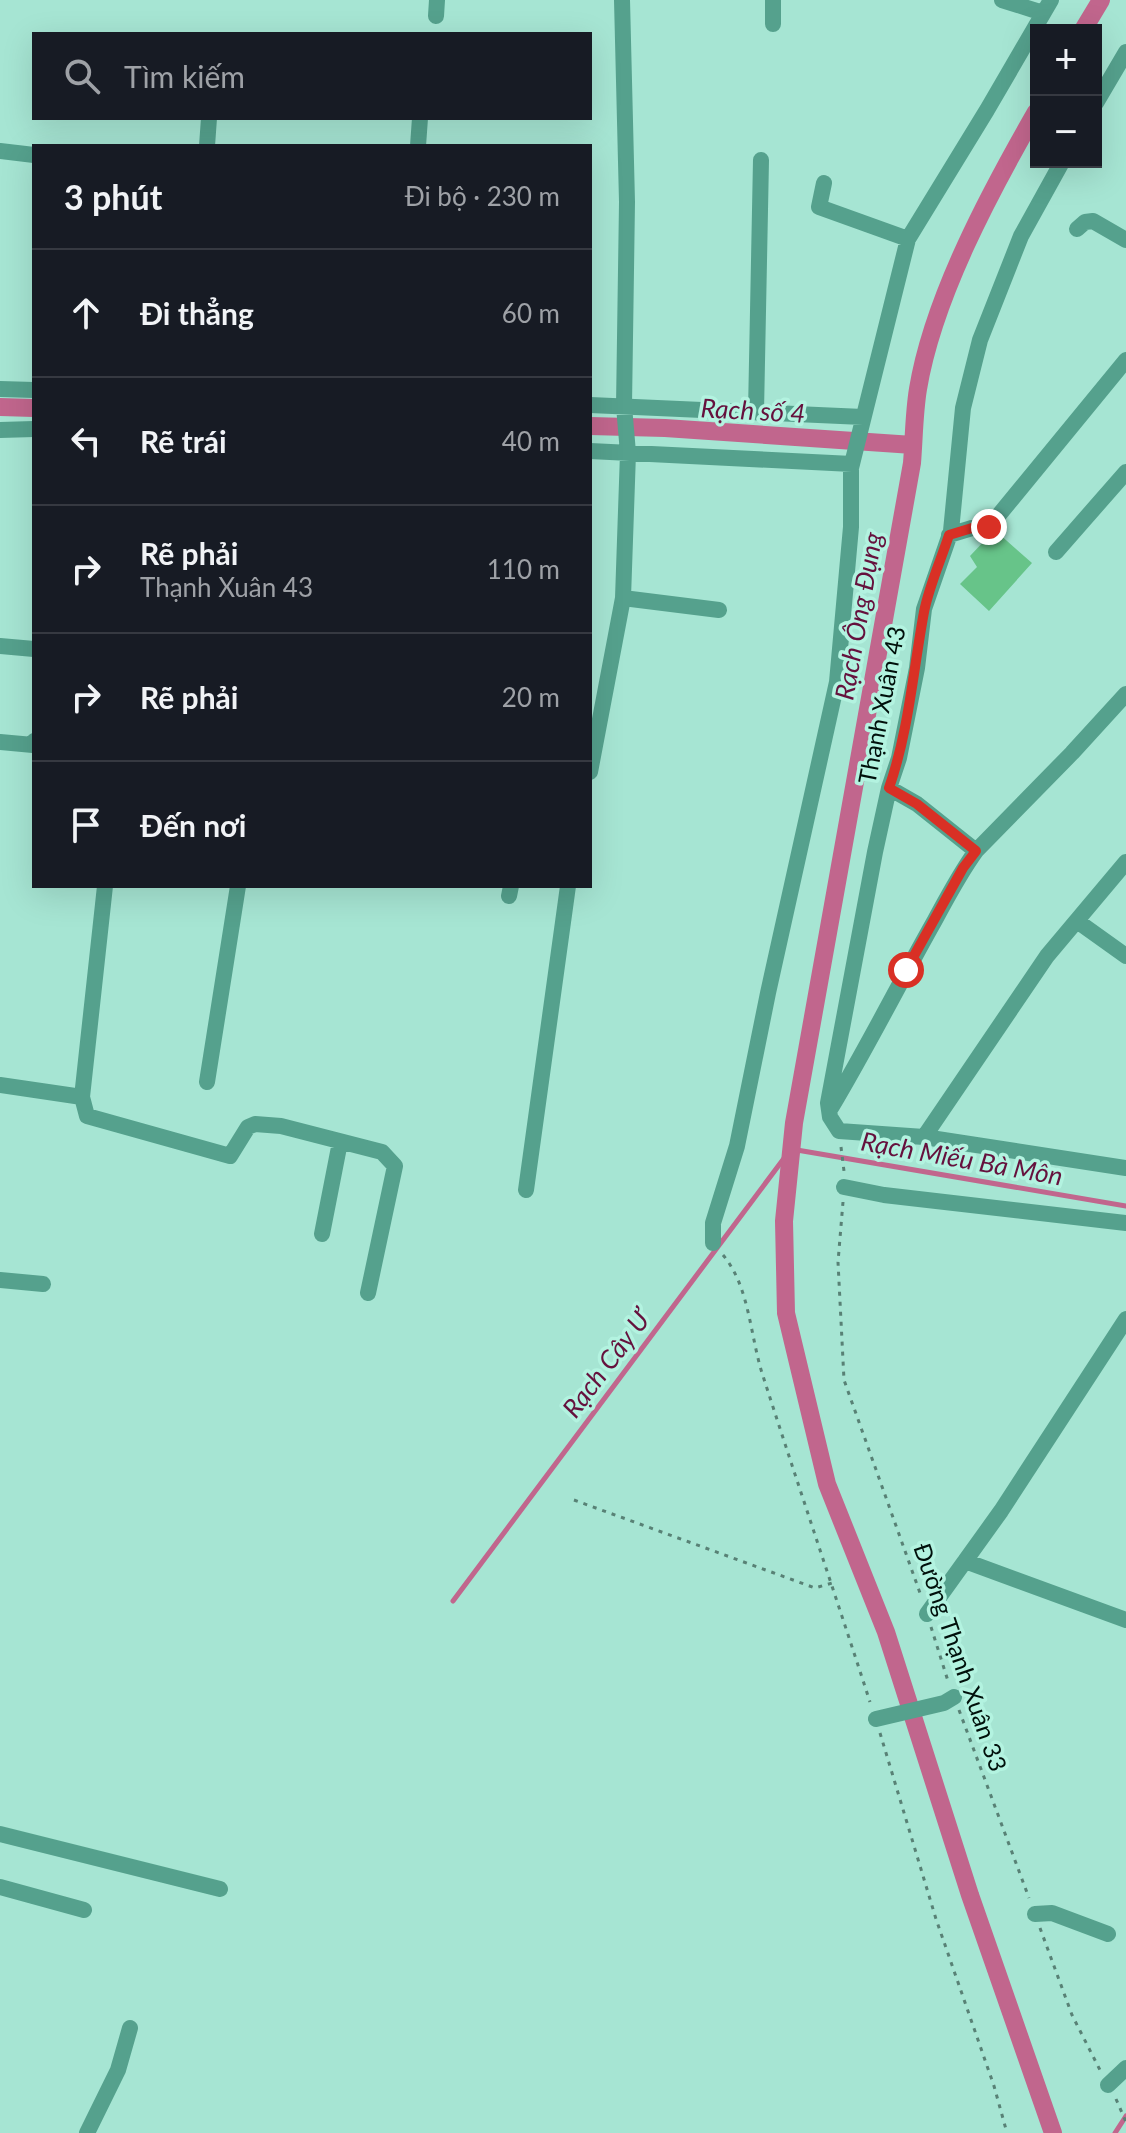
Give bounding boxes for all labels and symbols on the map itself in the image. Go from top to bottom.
water label: Rạch số 4 [700,391,806,429]
route end [971,509,1007,545]
water label: Rạch Ông Đụng [828,529,889,702]
street label: Thạnh Xuân 43 [852,624,910,786]
route start [888,952,924,988]
water label: Rạch Miếu Bà Môn [859,1125,1065,1191]
water label: Rạch Cây Ư [555,1301,658,1423]
street label: Đường Thạnh Xuân 33 [908,1539,1014,1775]

